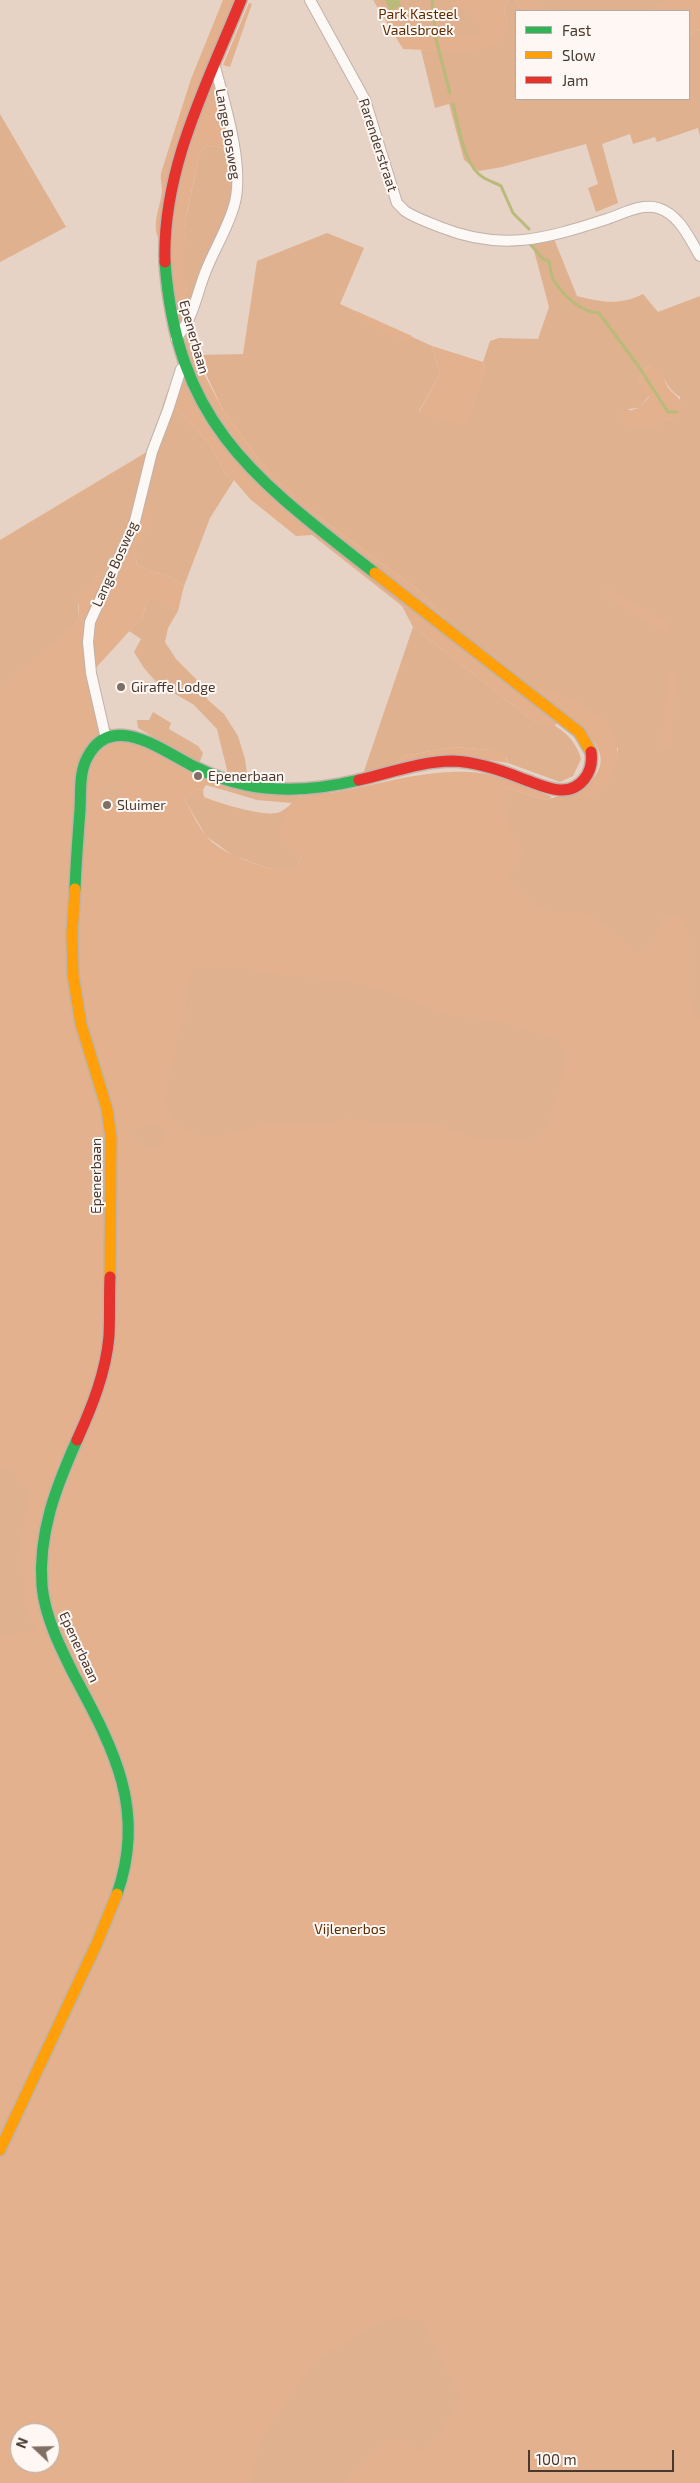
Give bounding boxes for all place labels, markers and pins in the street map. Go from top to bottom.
place label: Giraffe Lodge [131,679,215,695]
marker: Giraffe Lodge [115,681,127,693]
place label: Epenerbaan [208,768,284,784]
marker: Epenerbaan [192,770,204,782]
place label: Sluimer [117,797,166,813]
marker: Sluimer [101,799,113,811]

